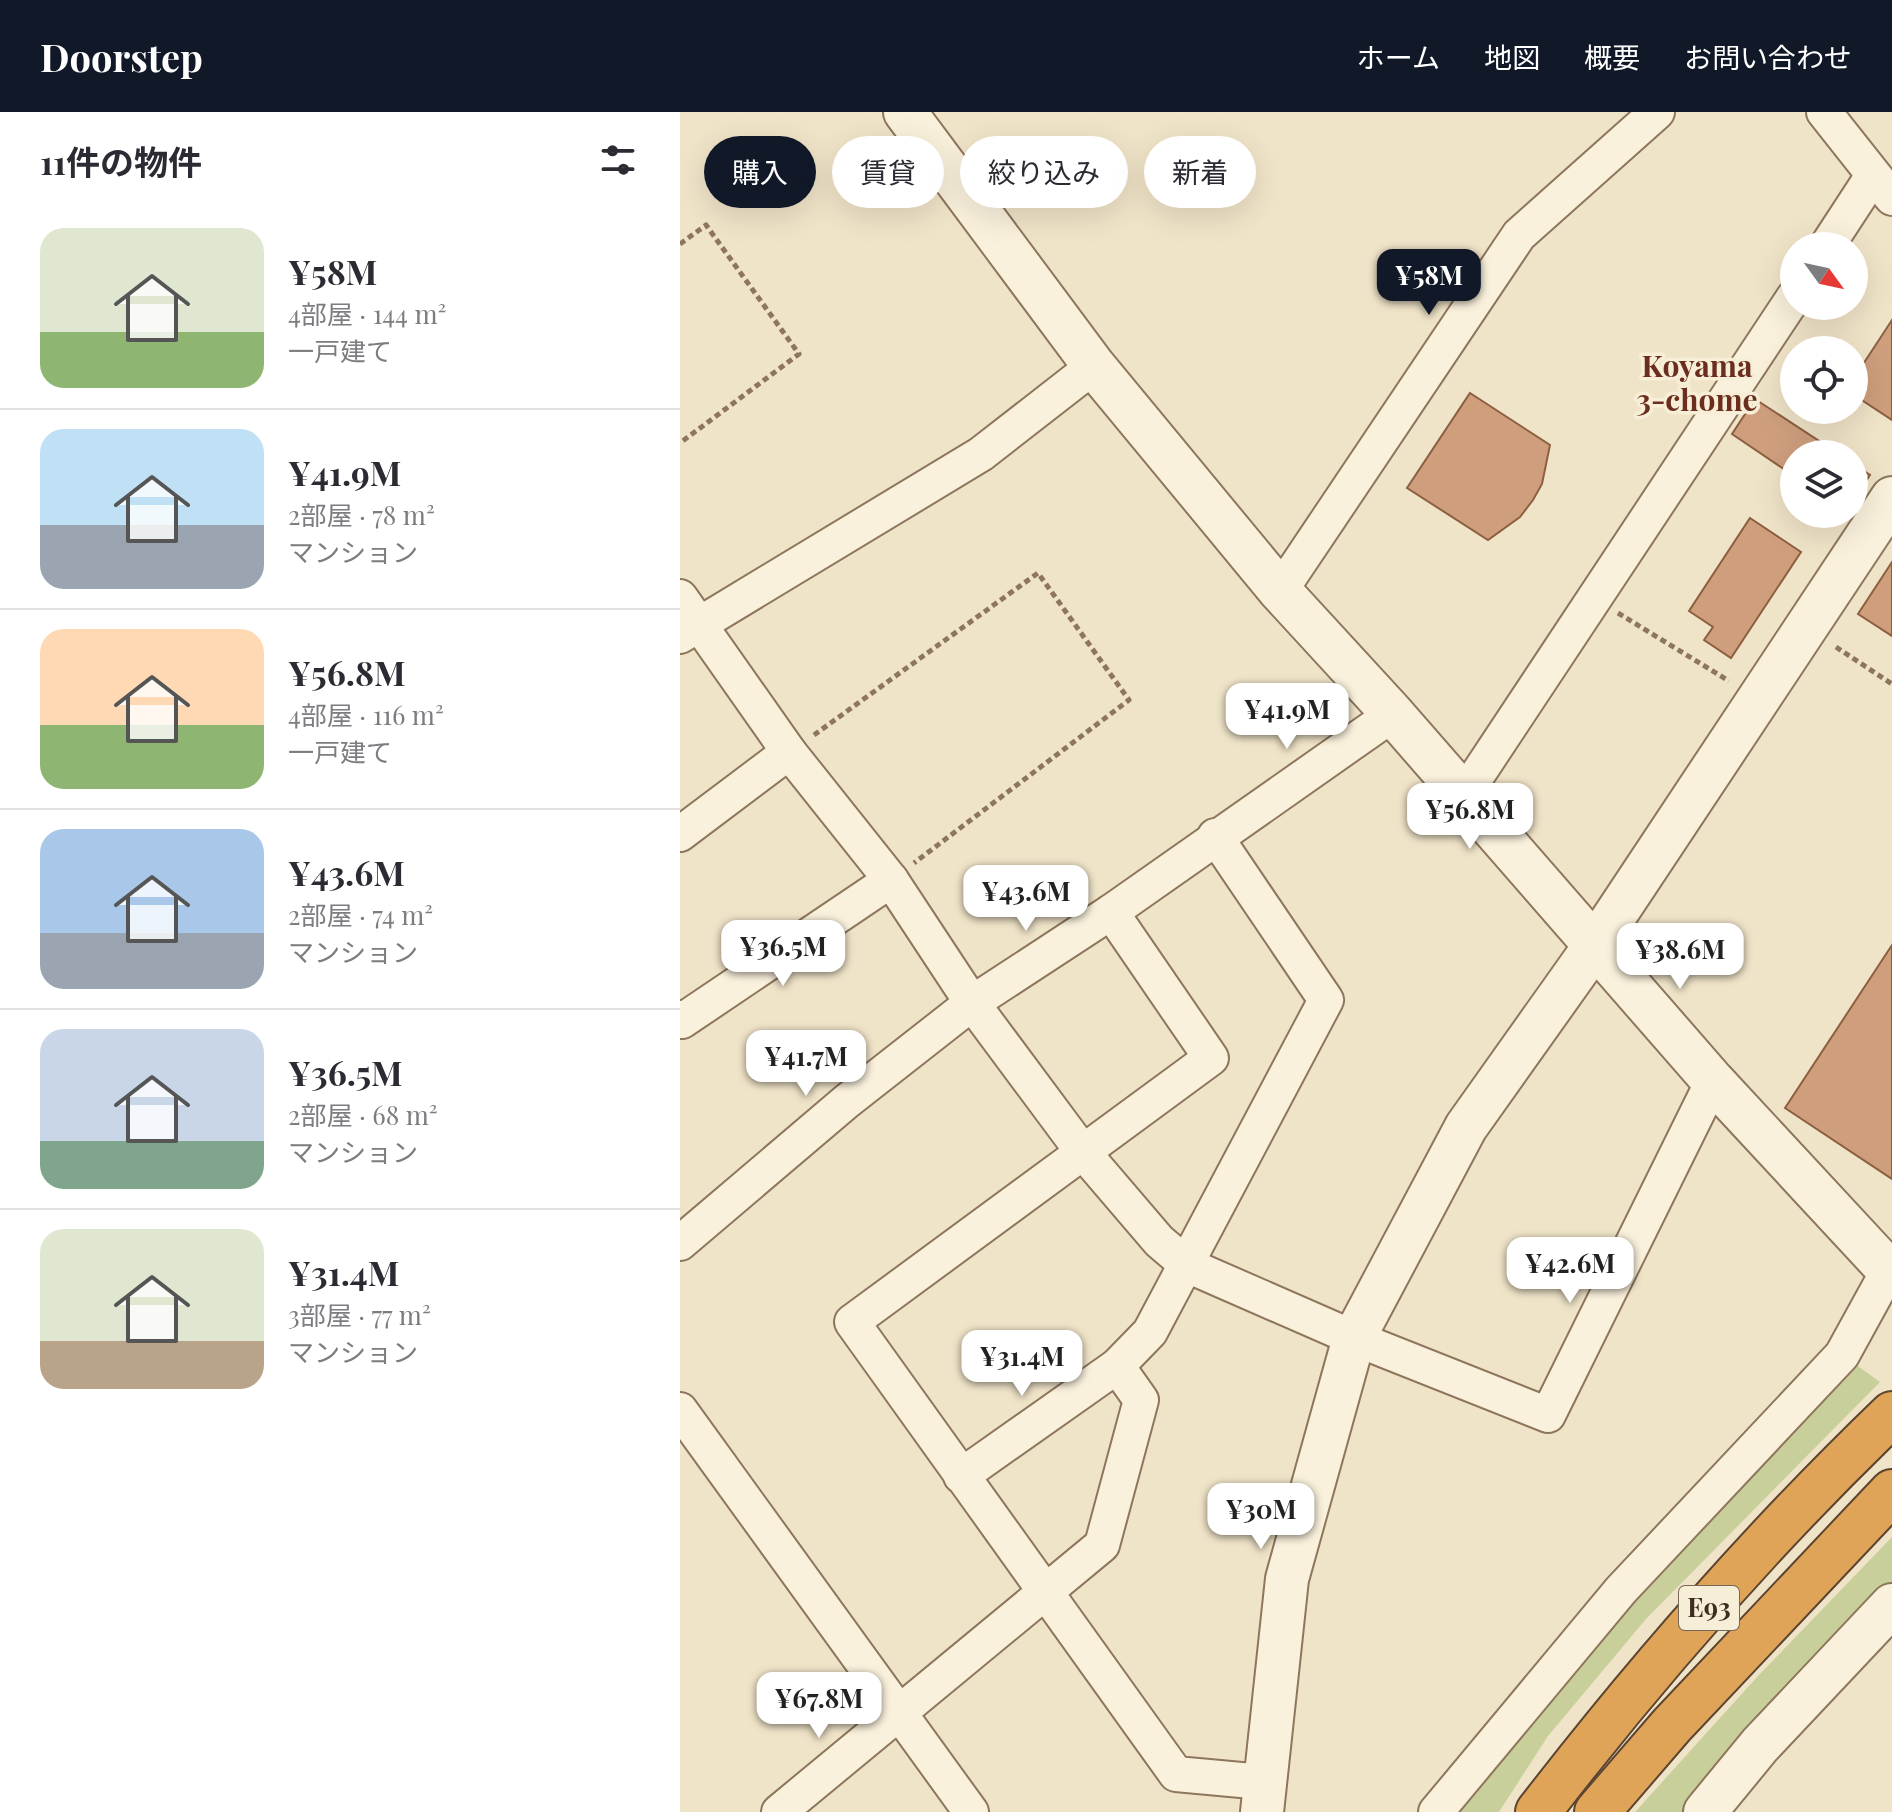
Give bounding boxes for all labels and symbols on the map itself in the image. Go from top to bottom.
north arrow [1780,232,1868,320]
pin: ¥58M [1382,249,1476,317]
district label: Koyama 3-chome [1636,345,1758,419]
pin: ¥41.9M [1222,683,1352,751]
pin: ¥56.8M [1405,783,1535,851]
pin: ¥43.6M [961,865,1091,933]
pin: ¥36.5M [718,920,848,988]
pin: ¥38.6M [1615,923,1745,991]
pin: ¥41.7M [741,1030,871,1098]
pin: ¥42.6M [1505,1237,1635,1305]
pin: ¥31.4M [957,1330,1087,1398]
pin: ¥30M [1214,1483,1308,1551]
road number: E93 [1679,1586,1739,1630]
pin: ¥67.8M [754,1672,884,1740]

